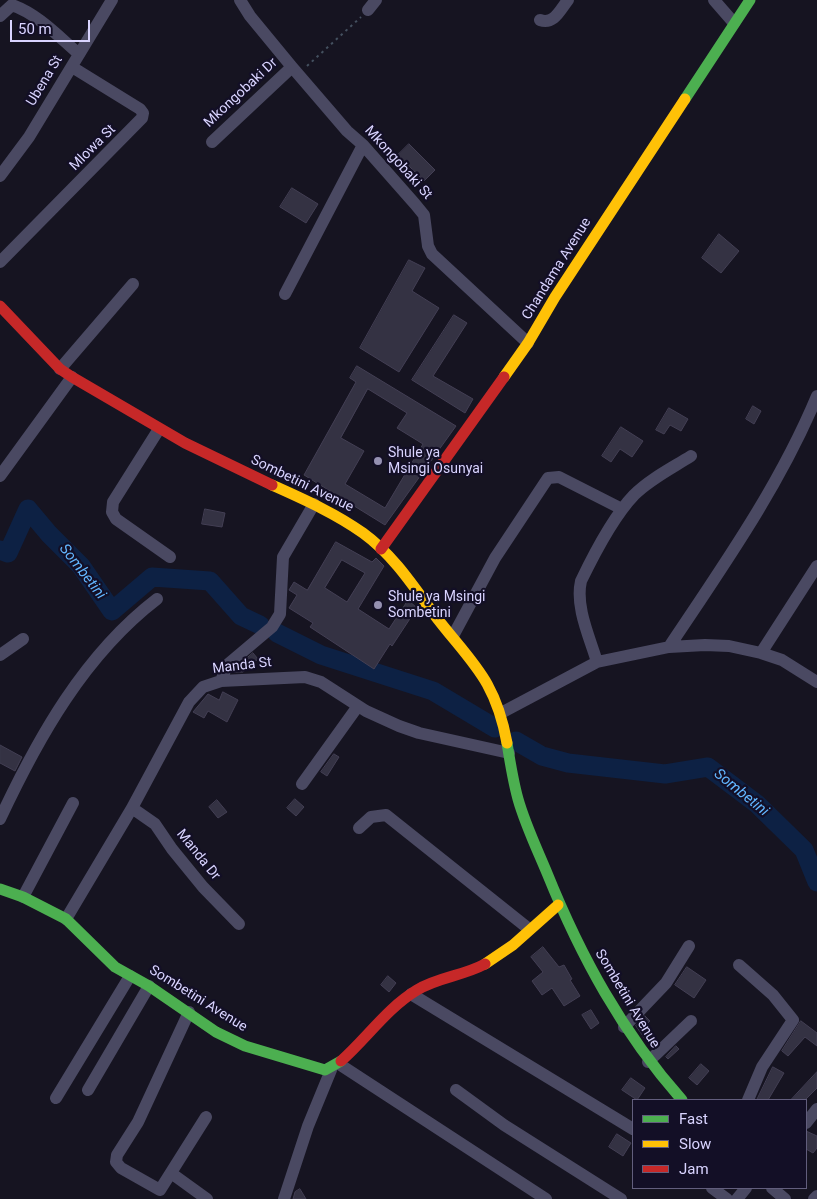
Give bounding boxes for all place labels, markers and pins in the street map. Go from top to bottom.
place label: Shule ya Msingi Osunyai [388,445,483,478]
marker: Shule ya Msingi Osunyai [372,455,384,467]
place label: Shule ya Msingi Sombetini [388,589,486,622]
marker: Shule ya Msingi Sombetini [372,599,384,611]

